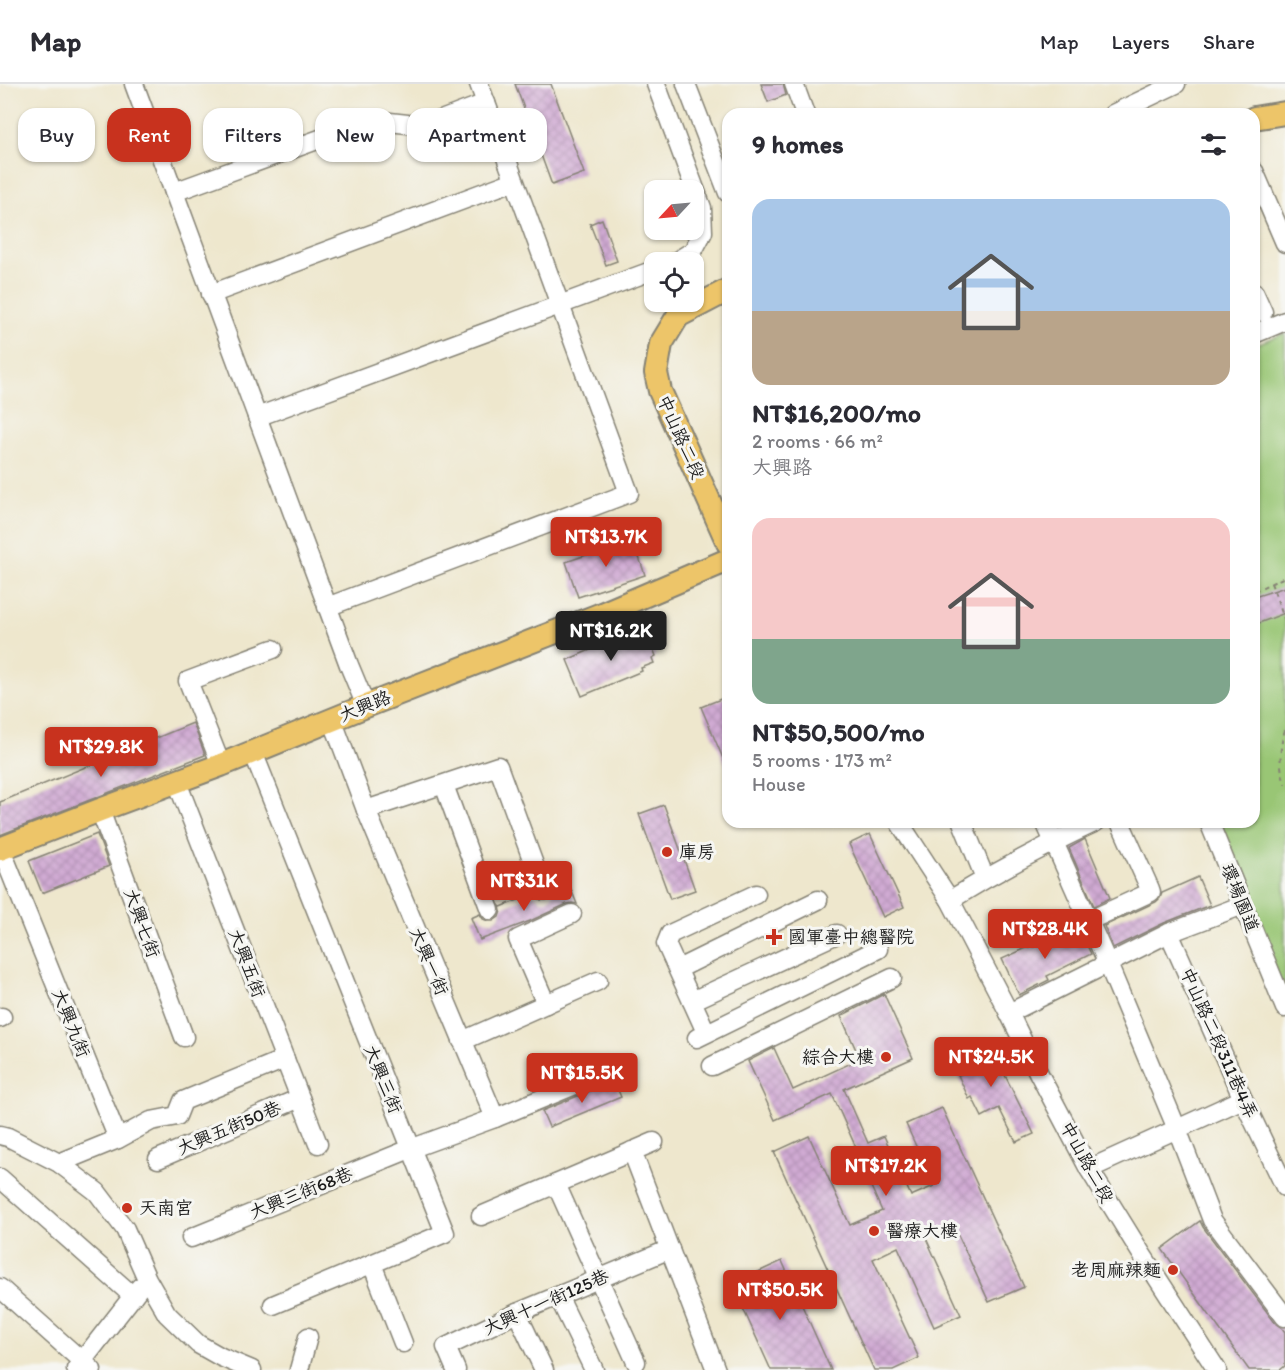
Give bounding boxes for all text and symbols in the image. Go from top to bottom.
text: Map [30,24,81,58]
text: Map [1040,29,1079,54]
text: Layers [1112,29,1170,54]
text: Share [1203,29,1255,54]
chip: Buy [18,108,95,162]
chip: Rent [107,108,191,162]
chip: Filters [203,108,303,162]
chip: New [315,108,395,162]
chip: Apartment [407,108,547,162]
text: 9 homes [752,128,844,160]
icon: filters [1197,128,1230,161]
north arrow [644,180,704,240]
map controls [644,180,704,312]
icon: home [937,238,1045,346]
button: locate [644,252,704,312]
street label: 中山路二段 [653,391,709,483]
text: NT$16,200/mo [752,397,921,429]
text: 2 rooms · 66 m² [752,429,883,453]
text: 大興路 [752,455,812,479]
pin: NT$13.7K [544,517,668,568]
text: NT$13.7K [565,524,647,548]
icon: home [937,557,1045,665]
pin: NT$16.2K [549,611,673,662]
text: NT$16.2K [570,618,652,642]
street label: 大興路 [336,686,394,726]
text: NT$50,500/mo [752,716,925,748]
pin: NT$29.8K [39,727,163,778]
text: NT$29.8K [59,734,143,758]
text: 5 rooms · 173 m² [752,748,892,772]
text: House [752,772,806,796]
place label: 庫房 [679,841,715,863]
marker: 庫房 [660,845,674,859]
pin: NT$31K [475,861,573,912]
street label: 環場園道 [1216,861,1264,935]
text: NT$31K [490,868,558,892]
street label: 大興七街 [119,885,165,961]
pin: NT$28.4K [983,909,1107,960]
text: NT$28.4K [1002,916,1088,940]
street label: 大興一街 [405,924,453,998]
street label: 大興五街 [224,925,270,1001]
place label: 國軍臺中總醫院 [788,926,914,948]
marker: 國軍臺中總醫院 [765,928,783,946]
street label: 中山路二段311巷4弄 [1176,964,1262,1122]
street label: 大興九街 [47,986,95,1060]
pin: NT$24.5K [929,1037,1053,1088]
street label: 大興三街 [359,1042,407,1116]
text: NT$24.5K [948,1044,1034,1068]
place label: 綜合大樓 [802,1046,874,1068]
marker: 綜合大樓 [879,1050,893,1064]
pin: NT$15.5K [520,1053,644,1104]
text: NT$15.5K [541,1060,623,1084]
street label: 大興五街50巷 [174,1096,284,1160]
street label: 中山路二段 [1056,1117,1118,1207]
pin: NT$17.2K [824,1146,948,1197]
text: NT$17.2K [845,1153,927,1177]
street label: 大興三街68巷 [246,1162,356,1224]
place label: 天南宮 [139,1197,193,1219]
marker: 天南宮 [120,1201,134,1215]
place label: 醫療大樓 [886,1220,958,1242]
marker: 醫療大樓 [867,1224,881,1238]
place label: 老周麻辣麵 [1071,1259,1161,1281]
marker: 老周麻辣麵 [1166,1263,1180,1277]
street label: 大興十一街125巷 [480,1264,612,1340]
pin: NT$50.5K [718,1270,842,1321]
text: NT$50.5K [737,1277,823,1301]

